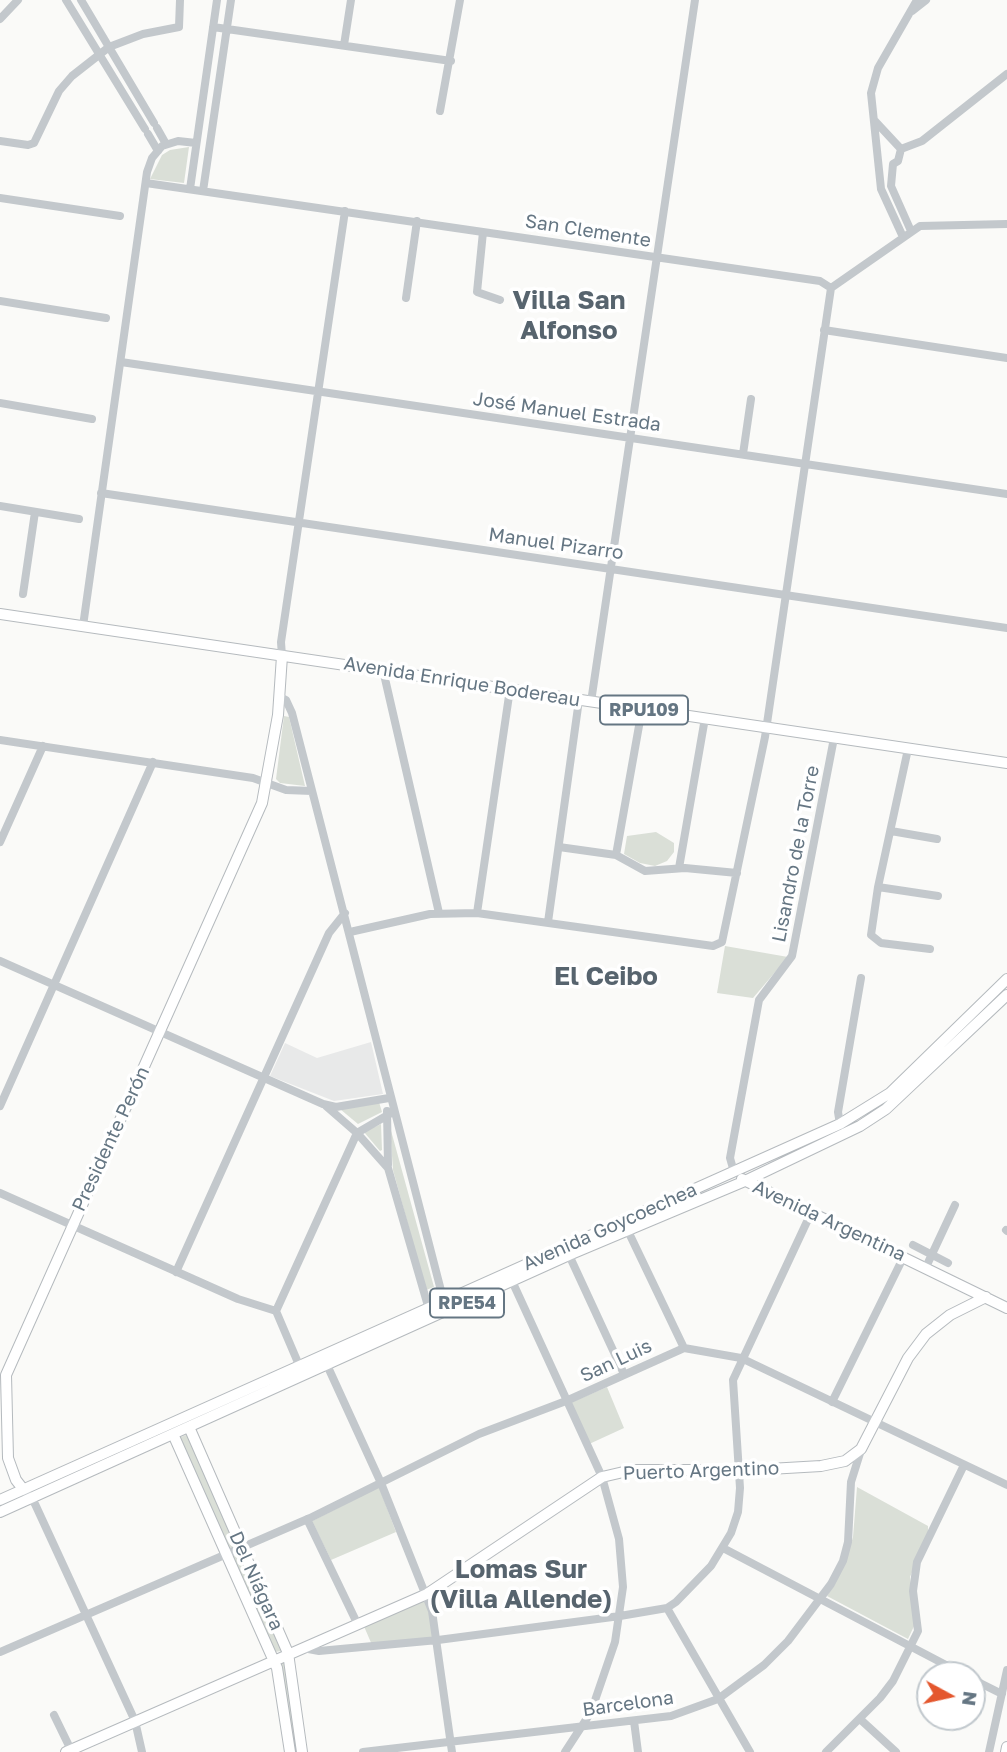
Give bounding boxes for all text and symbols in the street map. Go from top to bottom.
street label: San Clemente [523,210,653,252]
district label: Villa San Alfonso [513,285,625,346]
street label: José Manuel Estrada [472,388,662,436]
street label: Manuel Pizarro [487,523,625,565]
street label: Avenida Enrique Bodereau [342,652,582,712]
road number: RPU109 [600,696,688,724]
street label: Lisandro de la Torre [768,764,824,944]
district label: El Ceibo [554,961,658,993]
street label: Presidente Perón [67,1063,155,1215]
street label: Avenida Argentina [749,1176,909,1266]
street label: Avenida Goycoechea [519,1178,701,1276]
road number: RPE54 [430,1288,504,1318]
street label: San Luis [577,1335,655,1387]
street label: Puerto Argentino [622,1457,780,1485]
street label: Del Niágara [224,1528,288,1634]
district label: Lomas Sur (Villa Allende) [430,1554,612,1616]
north arrow [916,1661,986,1731]
street label: Barcelona [581,1686,675,1722]
text: N [958,1690,983,1707]

